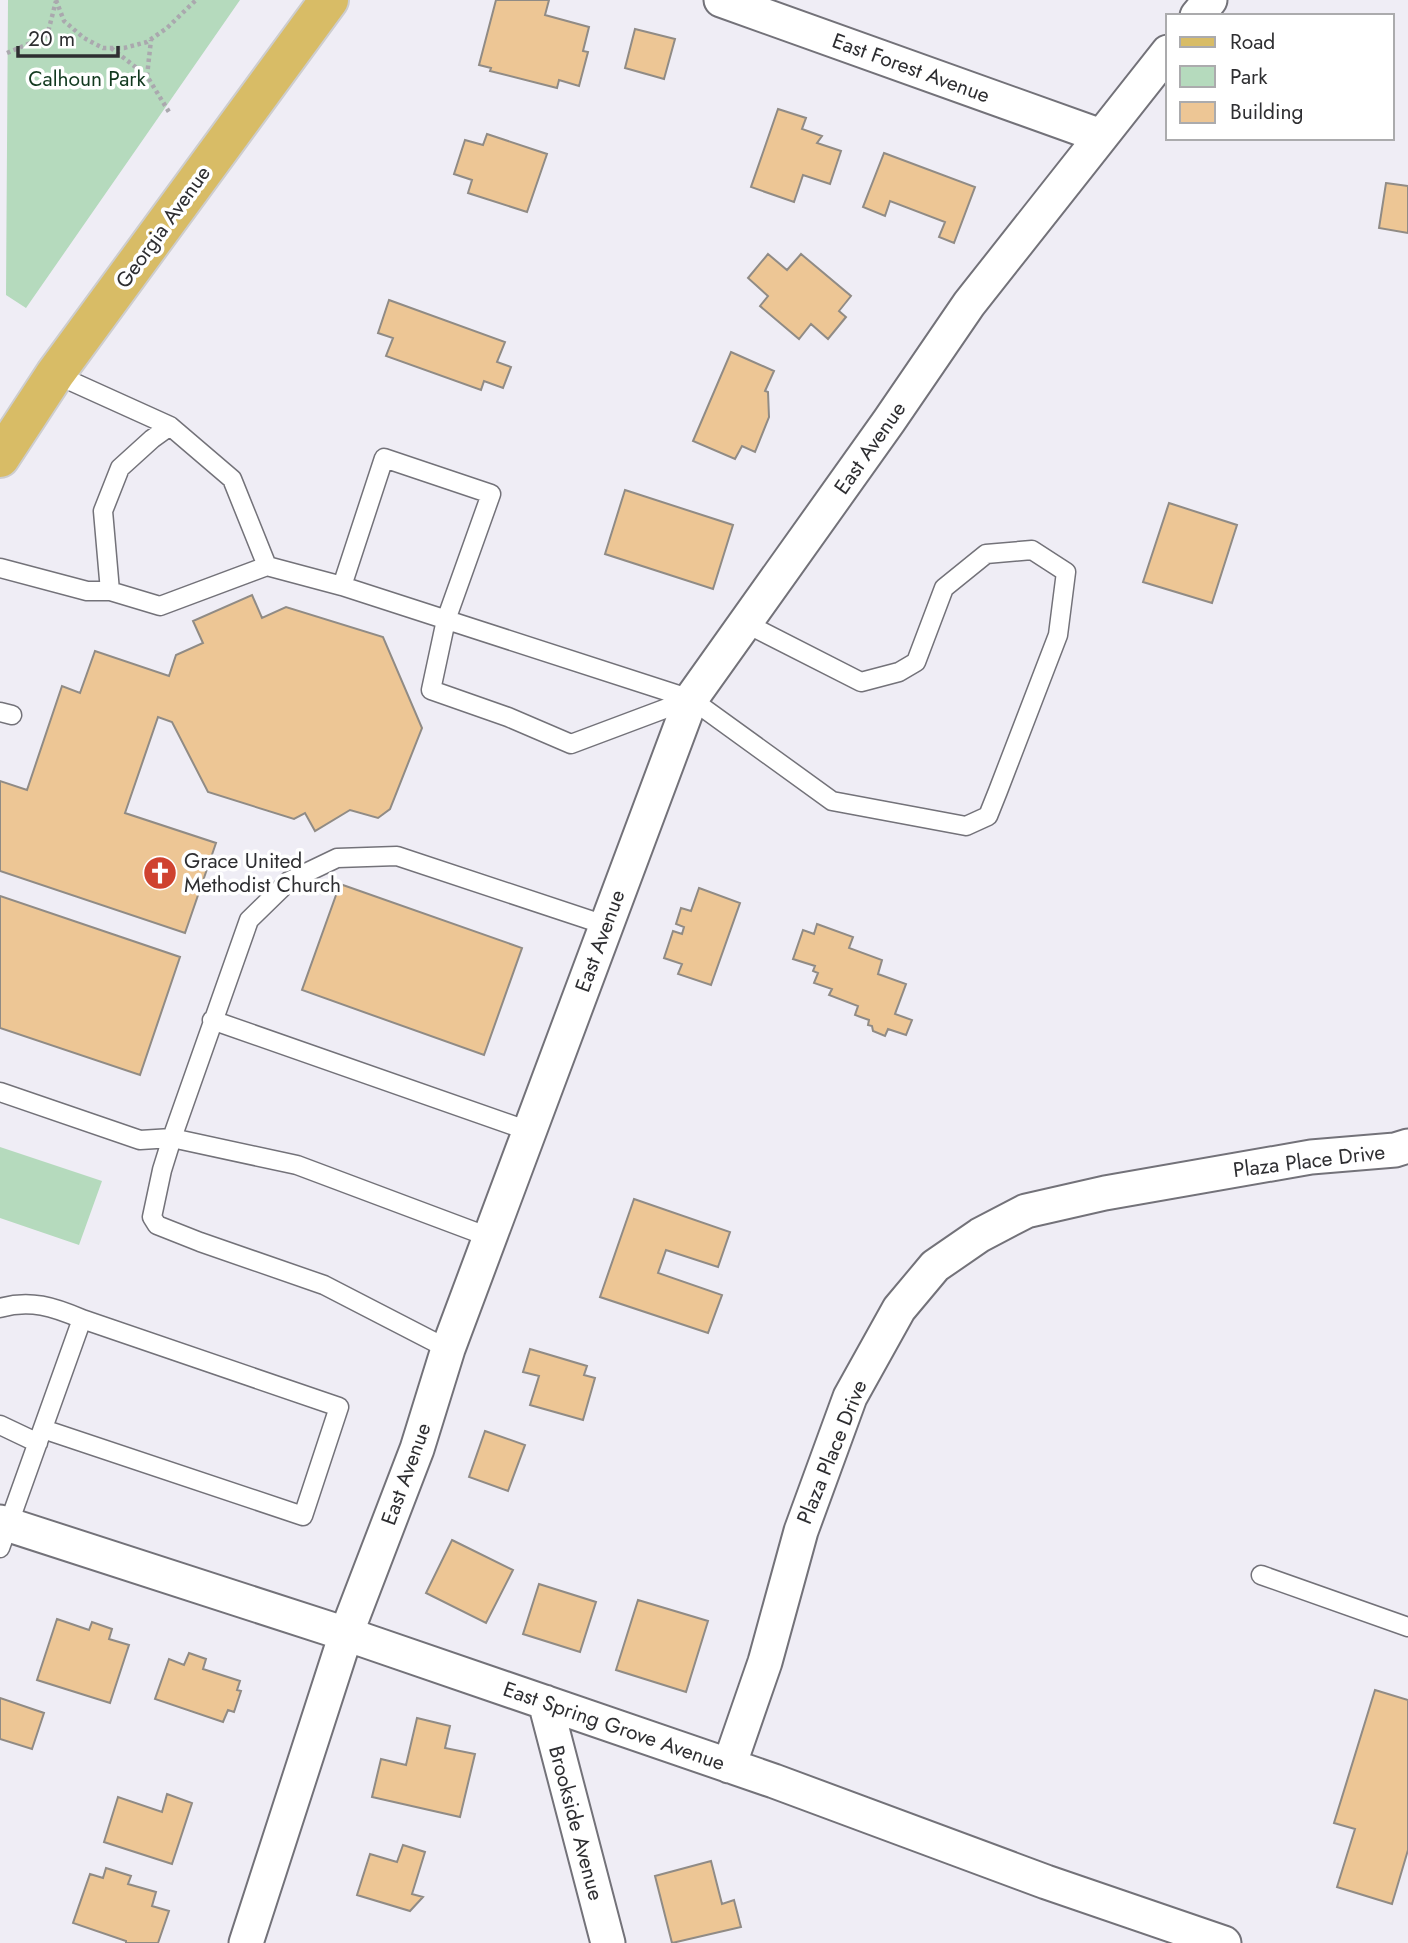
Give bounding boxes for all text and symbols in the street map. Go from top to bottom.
scale bar [18,14,117,58]
legend [1166,14,1394,140]
text: 20 m [28,24,75,54]
street label: East Forest Avenue [828,26,994,110]
text: Road [1230,27,1275,57]
text: Park [1230,62,1268,92]
park label: Calhoun Park [28,64,147,94]
text: Building [1230,97,1303,127]
street label: Georgia Avenue [108,160,218,294]
street label: East Avenue [827,395,913,500]
place label: Grace United Methodist Church [184,846,341,900]
church icon: Grace United Methodist Church [141,854,179,892]
street label: East Avenue [568,885,632,996]
street label: Plaza Place Drive [1231,1137,1387,1185]
street label: Plaza Place Drive [789,1375,875,1528]
street label: East Avenue [374,1418,438,1529]
street label: East Spring Grove Avenue [499,1674,729,1778]
street label: Brookside Avenue [541,1742,611,1904]

